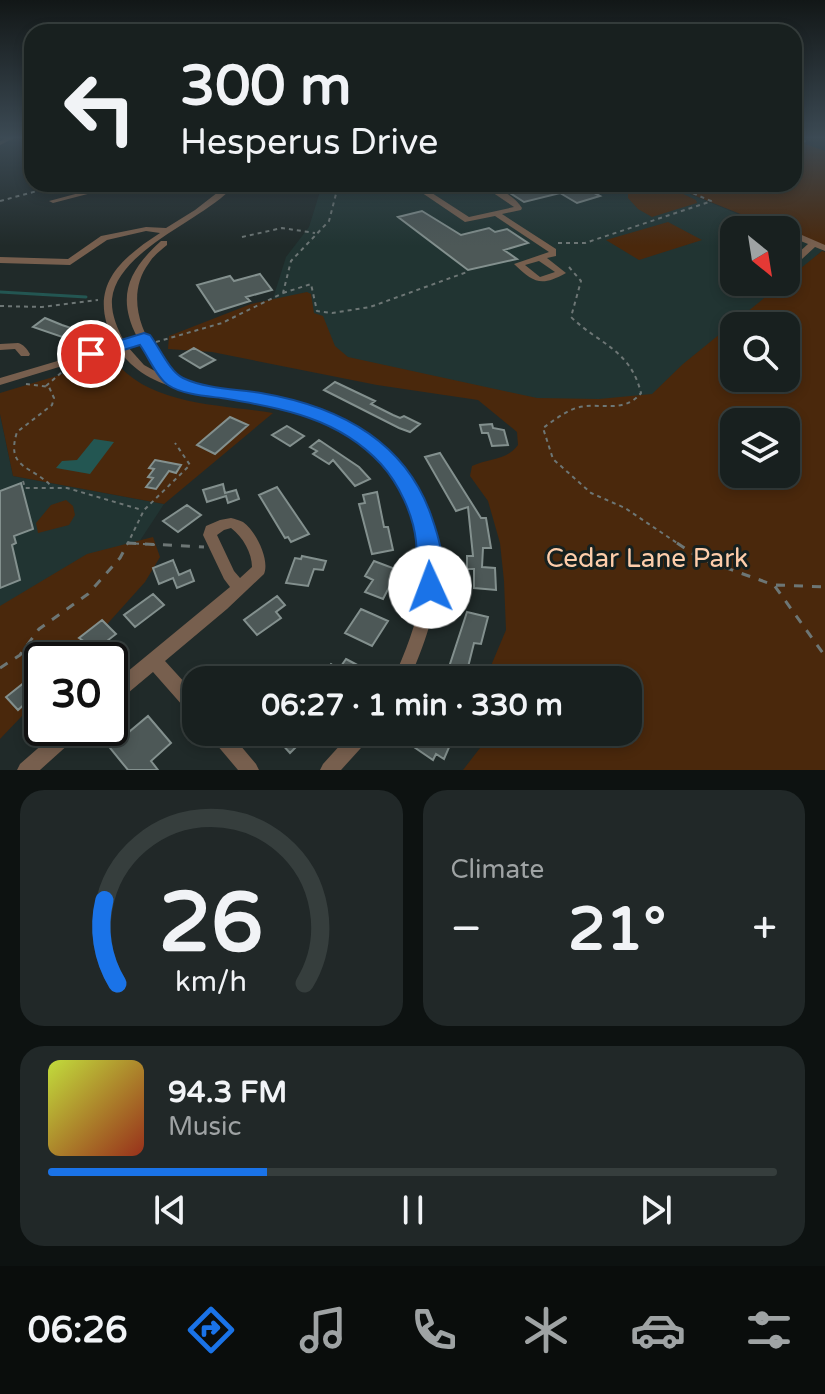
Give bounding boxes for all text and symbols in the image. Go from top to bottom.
text: 300 m [180,53,351,120]
icon: left [48,56,152,160]
text: Hesperus Drive [180,121,438,164]
north arrow [720,216,800,296]
map controls [720,216,800,488]
button: search [720,312,800,392]
pin [57,320,125,388]
icon: arrive [69,332,113,376]
button: layers [720,408,800,488]
park label: Cedar Lane Park [546,543,748,574]
position arrow [388,545,472,629]
speed limit sign: 30 [24,642,128,746]
text: 06:27 · 1 min · 330 m [261,687,563,724]
text: Climate [451,854,544,885]
text: 26 [159,874,263,974]
text: 21° [568,894,666,966]
text: − [451,903,482,956]
text: + [752,903,777,956]
text: km/h [175,965,247,999]
text: 94.3 FM [168,1074,287,1111]
text: Music [168,1111,241,1142]
icon: previous [148,1188,192,1232]
icon: pause [391,1188,435,1232]
icon: next [634,1188,678,1232]
icon: directions [183,1302,239,1358]
icon: music [295,1302,351,1358]
icon: phone [406,1302,462,1358]
icon: climate [518,1302,574,1358]
icon: car [630,1302,686,1358]
icon: filters [741,1302,797,1358]
text: 06:26 [28,1309,128,1352]

